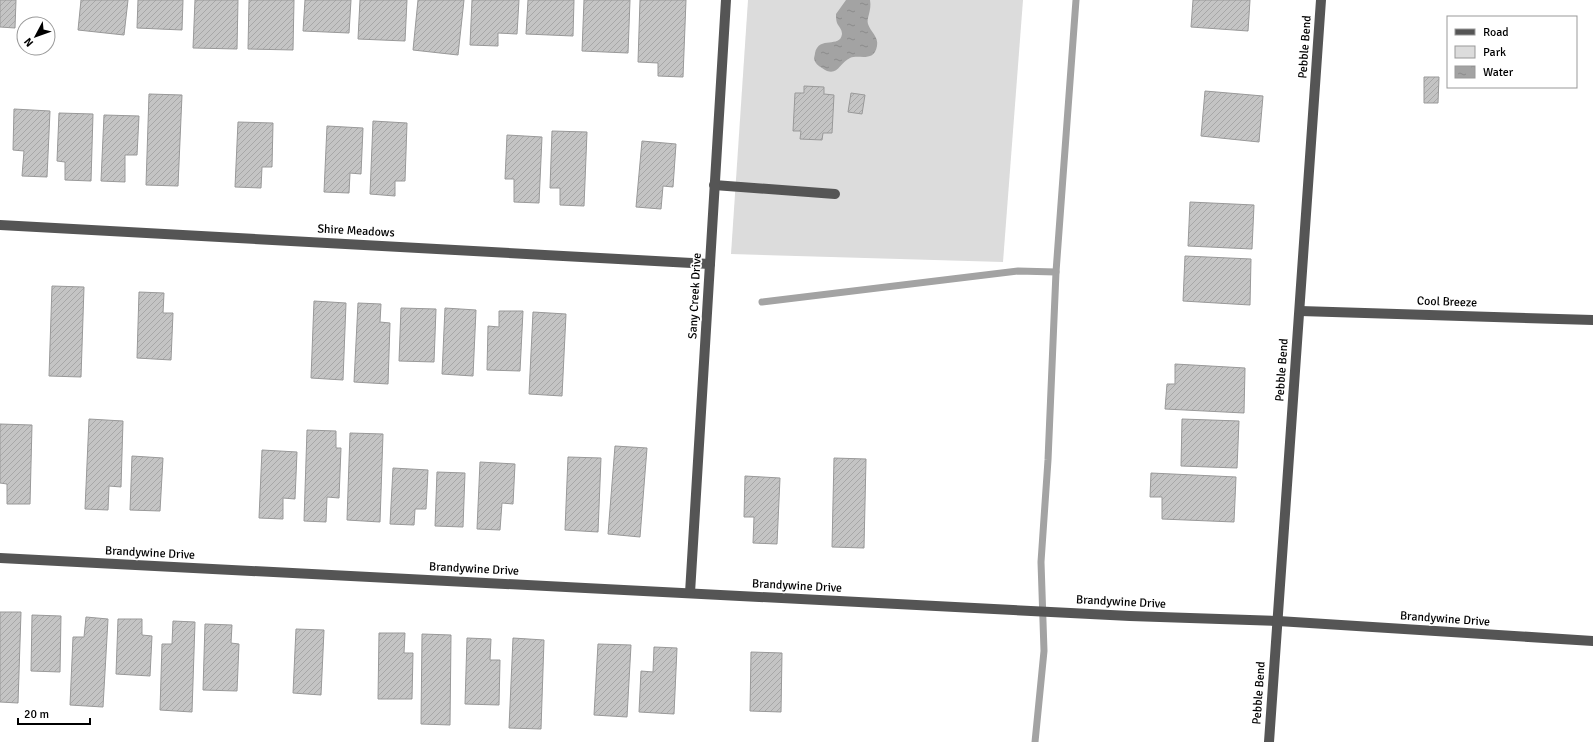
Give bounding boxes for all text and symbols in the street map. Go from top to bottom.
street label: Pebble Bend [1295,15,1315,79]
north arrow [16,16,56,56]
legend [1447,16,1577,88]
text: Road [1483,25,1509,40]
text: N [21,35,36,49]
text: Park [1483,45,1506,60]
text: Water [1483,65,1514,80]
street label: Shire Meadows [317,221,395,241]
street label: Sany Creek Drive [685,253,705,339]
street label: Cool Breeze [1417,293,1477,311]
street label: Pebble Bend [1272,338,1292,402]
street label: Brandywine Drive [105,543,195,563]
street label: Brandywine Drive [429,559,519,579]
street label: Brandywine Drive [752,576,842,596]
street label: Brandywine Drive [1076,592,1166,612]
street label: Brandywine Drive [1400,608,1490,630]
street label: Pebble Bend [1249,661,1269,725]
scale bar [18,700,90,726]
text: 20 m [24,707,49,722]

